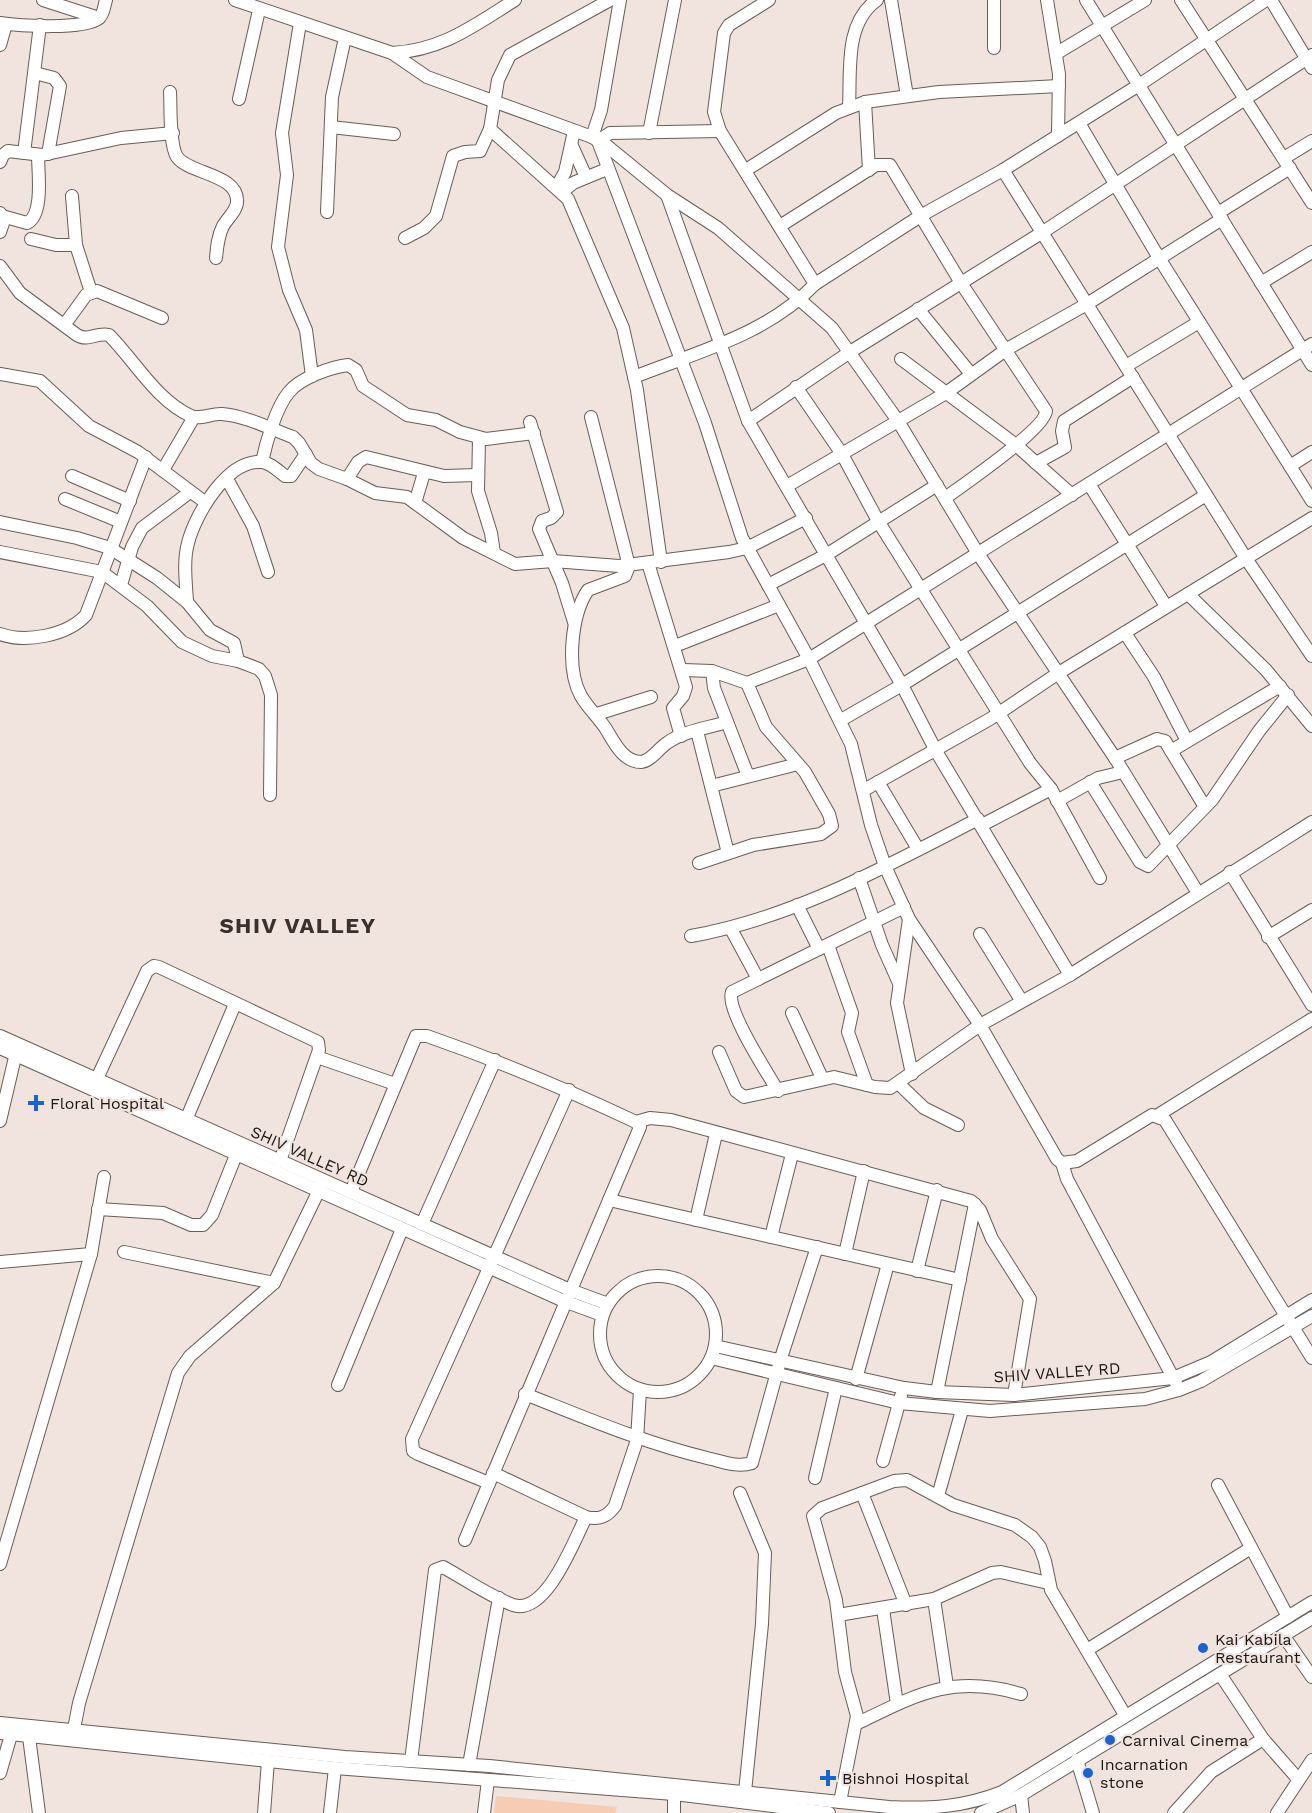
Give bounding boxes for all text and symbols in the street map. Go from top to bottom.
district label: SHIV VALLEY [219,913,377,938]
marker: Floral Hospital [27,1094,45,1112]
place label: Floral Hospital [50,1094,164,1113]
street label: SHIV VALLEY RD [248,1122,372,1191]
street label: SHIV VALLEY RD [993,1359,1121,1386]
place label: Kai Kabila Restaurant [1215,1630,1301,1667]
marker: Kai Kabila Restaurant [1196,1641,1210,1655]
place label: Carnival Cinema [1122,1731,1248,1750]
marker: Carnival Cinema [1103,1733,1117,1747]
place label: Incarnation stone [1100,1755,1188,1792]
marker: Incarnation stone [1081,1766,1095,1780]
marker: Bishnoi Hospital [819,1769,837,1787]
place label: Bishnoi Hospital [842,1769,969,1788]

